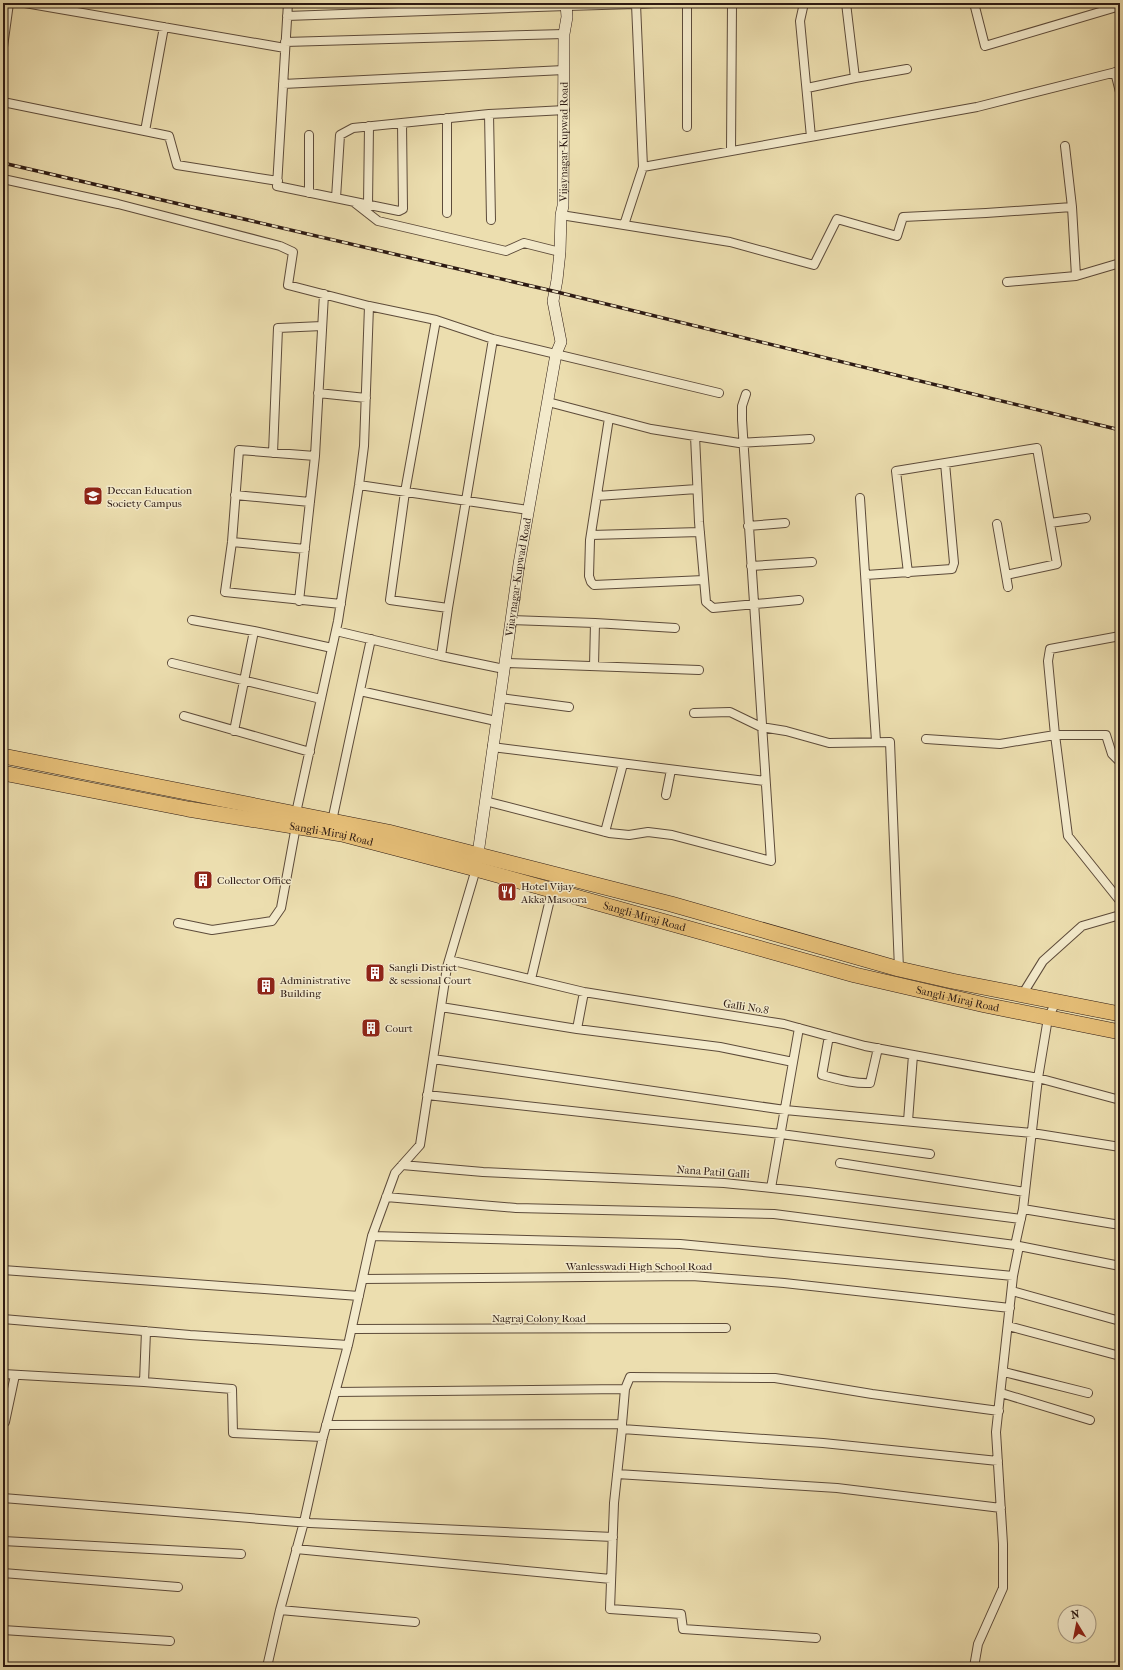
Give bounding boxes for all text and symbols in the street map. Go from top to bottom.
street label: Vijaynagar-Kupwad Road [557,81,570,203]
place label: Deccan Education Society Campus [107,484,193,510]
school or university icon: Deccan Education Society Campus [82,485,104,507]
street label: Vijaynagar-Kupwad Road [502,516,534,638]
street label: Sangli-Miraj Road [289,819,376,849]
building icon: Collector Office [192,869,214,891]
place label: Collector Office [217,874,292,887]
place label: Hotel Vijay Akka Masoora [520,880,588,906]
restaurant icon: Hotel Vijay Akka Masoora [496,881,518,903]
street label: Sangli-Miraj Road [602,898,688,934]
place label: Sangli District & sessional Court [389,961,471,987]
building icon: Sangli District & sessional Court [364,962,386,984]
place label: Administrative Building [279,974,351,1000]
building icon: Administrative Building [255,975,277,997]
street label: Sangli-Miraj Road [915,983,1002,1014]
street label: Galli No.8 [722,997,770,1017]
building icon: Court [360,1017,382,1039]
place label: Court [385,1022,413,1035]
street label: Nana Patil Galli [676,1163,751,1181]
street label: Wanlesswadi High School Road [565,1260,713,1273]
street label: Nagraj Colony Road [492,1312,587,1325]
north arrow [1057,1604,1097,1644]
text: N [1070,1607,1081,1622]

